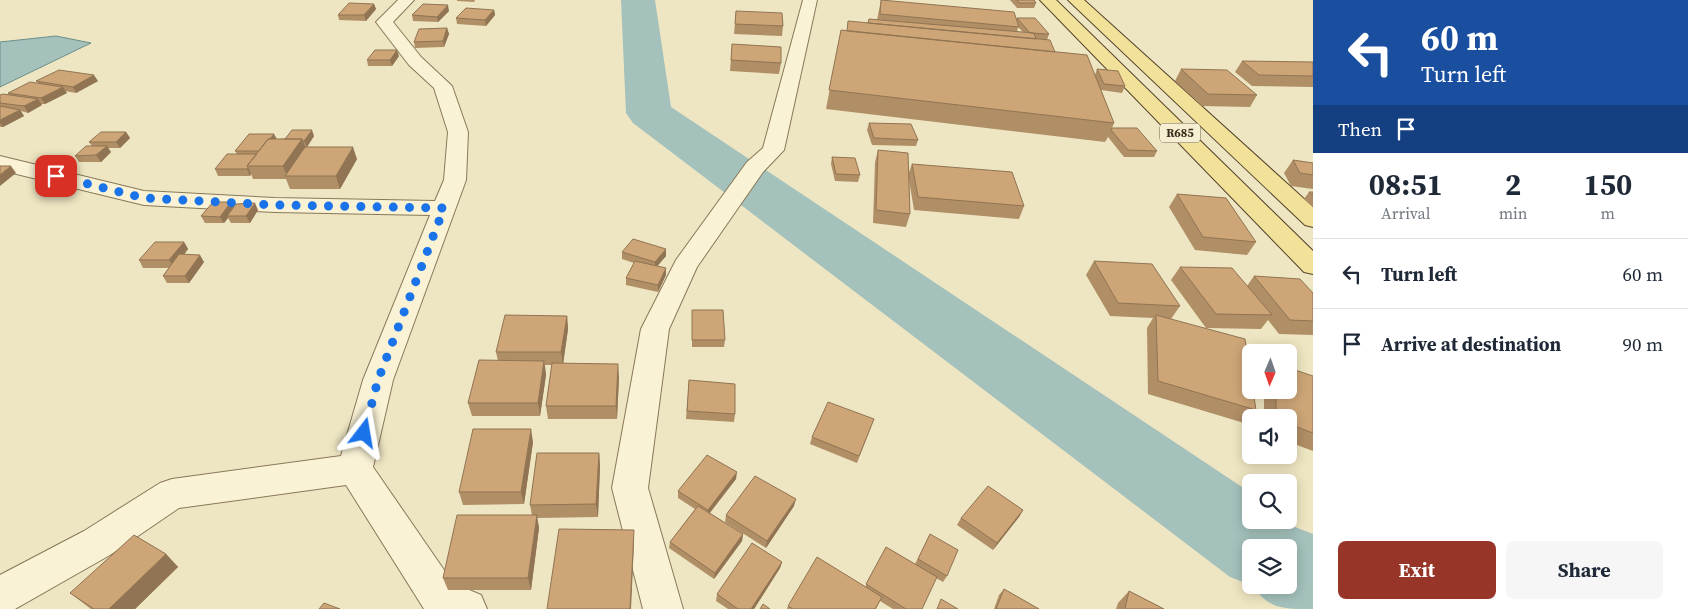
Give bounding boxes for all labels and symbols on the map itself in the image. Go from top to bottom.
road number: R685 [1160,124,1200,142]
pin [35,155,77,197]
north arrow [1242,344,1298,399]
position arrow [337,406,389,458]

